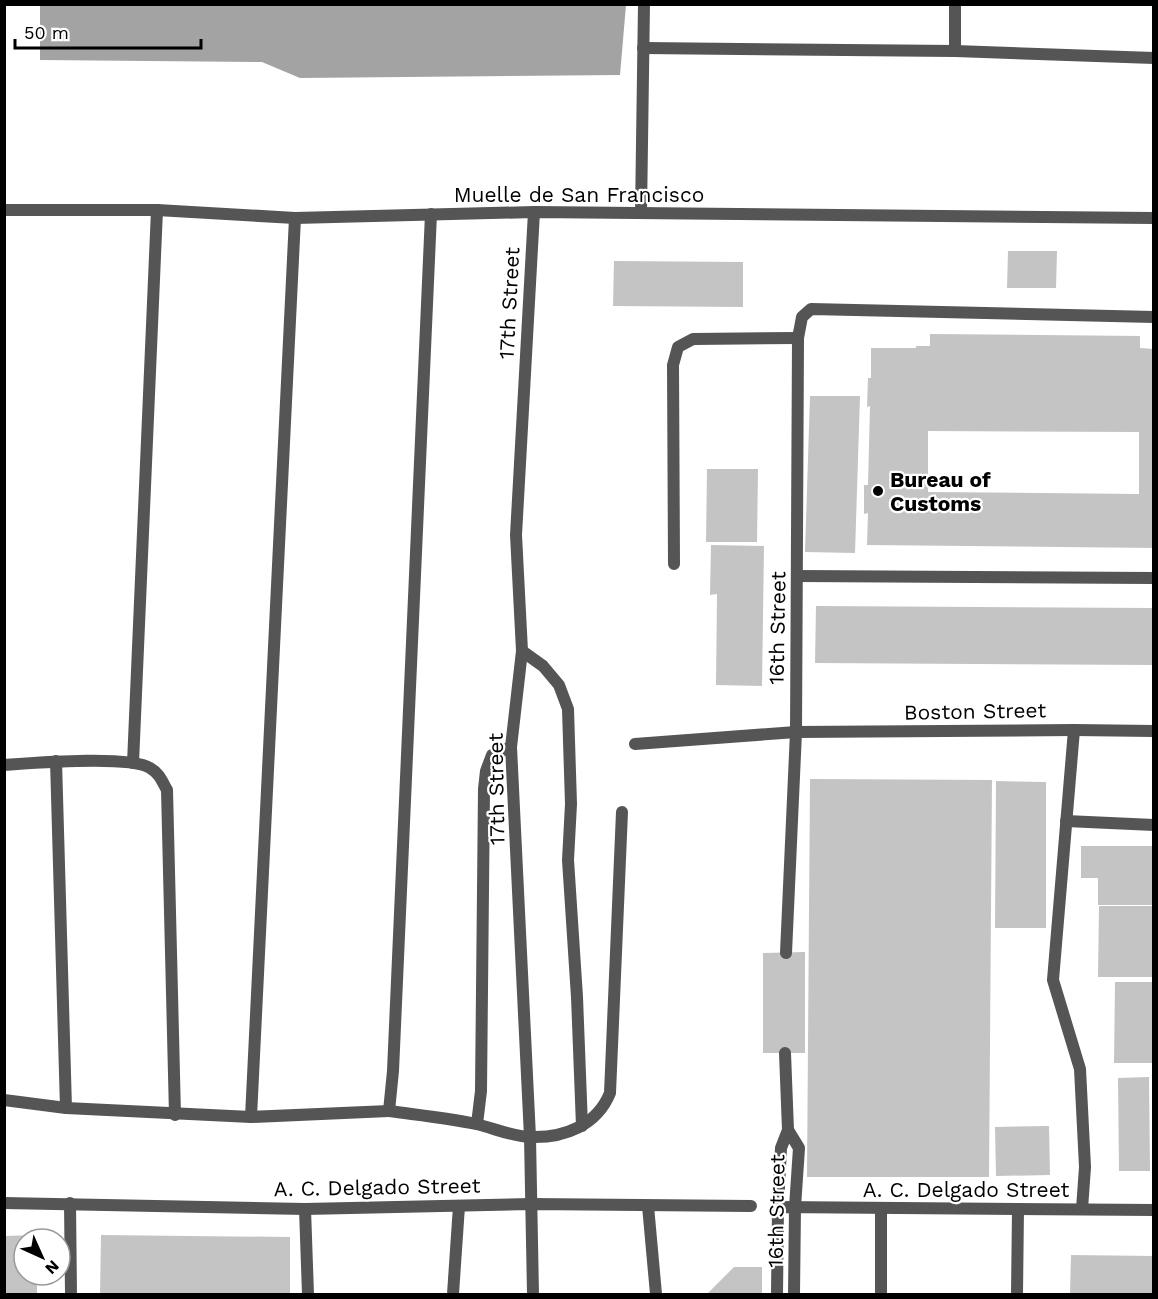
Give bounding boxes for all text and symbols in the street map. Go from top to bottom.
scale bar [15,12,201,50]
text: 50 m [24,22,69,43]
street label: Muelle de San Francisco [454,182,704,207]
street label: 17th Street [494,246,524,360]
place label: Bureau of Customs [890,467,991,516]
marker: Bureau of Customs [871,484,885,498]
street label: 16th Street [764,571,790,685]
street label: Boston Street [904,697,1046,725]
street label: 17th Street [483,733,509,845]
street label: 16th Street [763,1154,789,1268]
street label: A. C. Delgado Street [273,1173,481,1201]
street label: A. C. Delgado Street [863,1177,1070,1202]
north arrow [12,1227,72,1287]
text: N [41,1256,63,1278]

